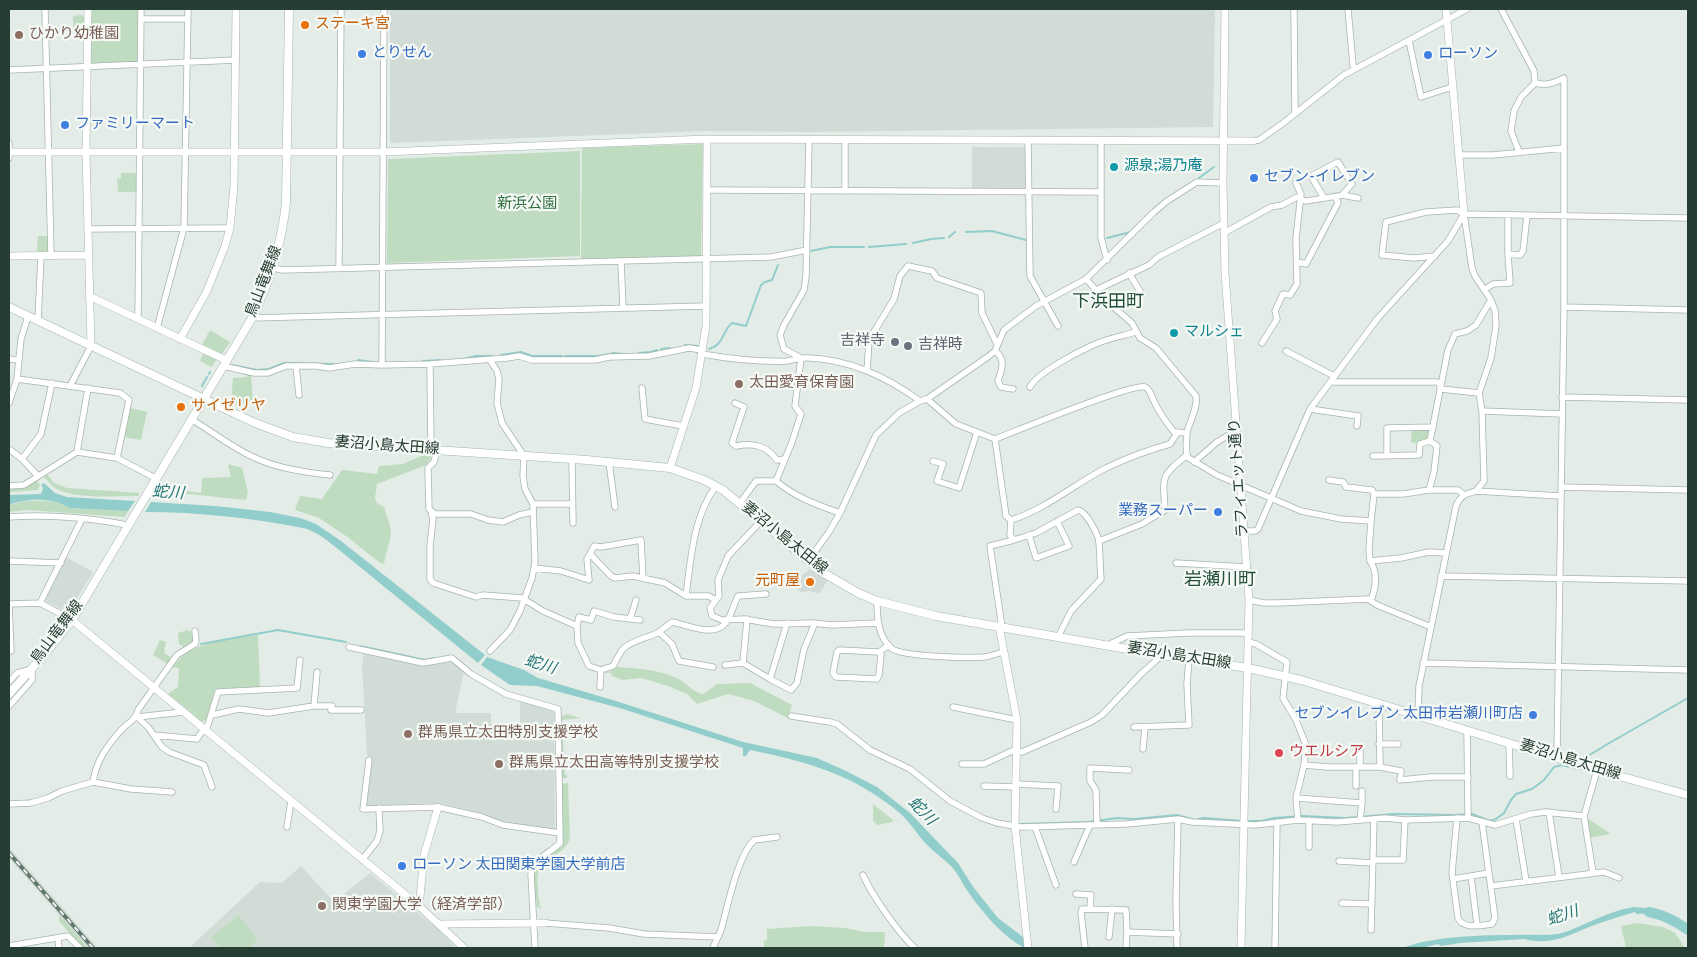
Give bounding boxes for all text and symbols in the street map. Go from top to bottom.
place label: ステーキ宮 [315,16,390,34]
marker: ステーキ宮 [299,19,311,31]
place label: ひかり幼稚園 [29,26,119,44]
marker: ひかり幼稚園 [13,29,25,41]
place label: とりせん [372,45,432,63]
place label: ローソン [1438,46,1498,64]
marker: とりせん [356,48,368,60]
marker: ローソン [1422,49,1434,61]
place label: ファミリーマート [75,116,195,134]
marker: ファミリーマート [59,119,71,131]
place label: 源泉;湯乃庵 [1124,158,1202,176]
marker: 源泉;湯乃庵 [1108,161,1120,173]
place label: セブン-イレブン [1264,169,1375,187]
marker: セブン-イレブン [1248,172,1260,184]
park label: 新浜公園 [497,196,557,214]
street label: 鳥山竜舞線 [243,244,287,320]
district label: 下浜田町 [1072,292,1144,314]
place label: マルシェ [1184,324,1244,342]
marker: マルシェ [1168,327,1180,339]
place label: 吉祥寺 [840,333,885,351]
marker: 吉祥寺 [889,336,901,348]
place label: 吉祥時 [918,337,963,355]
marker: 吉祥時 [902,340,914,352]
place label: 太田愛育保育園 [749,375,854,393]
marker: 太田愛育保育園 [733,378,745,390]
place label: サイゼリヤ [191,398,266,416]
marker: サイゼリヤ [175,401,187,413]
street label: ラフィエット通り [1227,418,1253,538]
street label: 妻沼小島太田線 [334,434,440,460]
water label: 蛇川 [151,483,185,505]
street label: 妻沼小島太田線 [738,499,830,579]
place label: 業務スーパー [1118,503,1208,521]
marker: 業務スーパー [1212,506,1224,518]
district label: 岩瀬川町 [1184,570,1256,592]
place label: 元町屋 [755,573,800,591]
marker: 元町屋 [804,576,816,588]
street label: 鳥山竜舞線 [28,598,88,668]
street label: 妻沼小島太田線 [1126,640,1232,674]
water label: 蛇川 [522,652,558,680]
place label: セブンイレブン 太田市岩瀬川町店 [1294,706,1523,724]
marker: セブンイレブン 太田市岩瀬川町店 [1527,709,1539,721]
place label: 群馬県立太田特別支援学校 [418,725,598,743]
marker: 群馬県立太田特別支援学校 [402,728,414,740]
street label: 妻沼小島太田線 [1517,737,1623,785]
place label: ウエルシア [1289,744,1364,762]
marker: ウエルシア [1273,747,1285,759]
place label: 群馬県立太田高等特別支援学校 [509,755,719,773]
marker: 群馬県立太田高等特別支援学校 [493,758,505,770]
water label: 蛇川 [903,794,939,830]
place label: ローソン 太田関東学園大学前店 [412,857,626,875]
marker: ローソン 太田関東学園大学前店 [396,860,408,872]
place label: 関東学園大学（経済学部） [332,897,512,915]
marker: 関東学園大学（経済学部） [316,900,328,912]
water label: 蛇川 [1545,903,1581,931]

